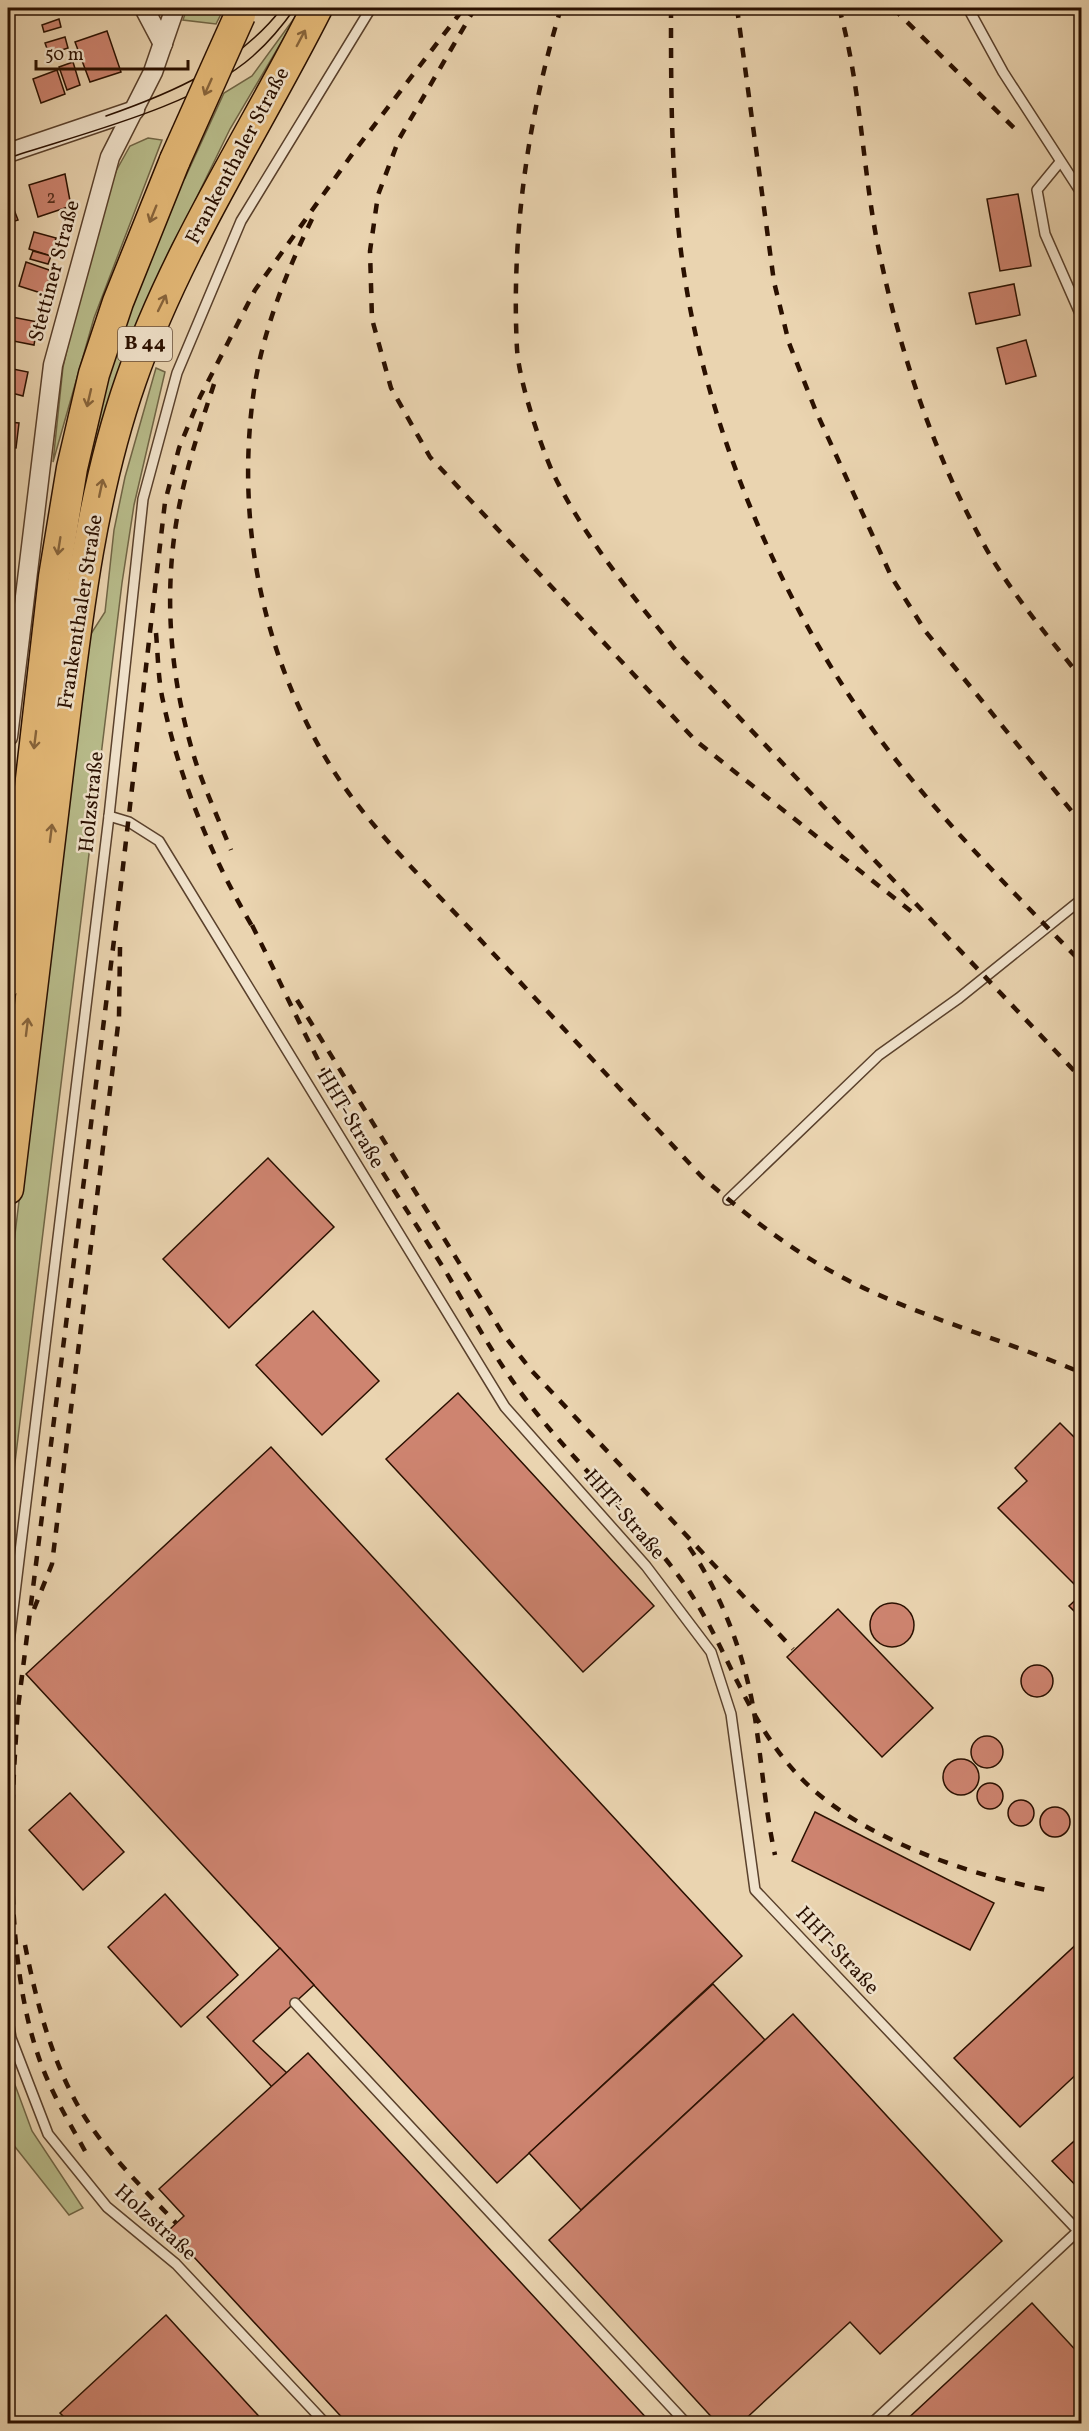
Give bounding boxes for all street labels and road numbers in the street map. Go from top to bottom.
street label: Frankenthaler Straße [179,62,297,250]
street label: Stettiner Straße [22,197,88,345]
road number: B 44 [118,327,172,361]
street label: Frankenthaler Straße [51,512,111,711]
street label: Holzstraße [72,750,112,854]
street label: HHT-Straße [309,1064,391,1174]
street label: HHT-Straße [577,1464,671,1567]
street label: HHT-Straße [788,1900,886,2002]
street label: Holzstraße [108,2178,203,2268]

